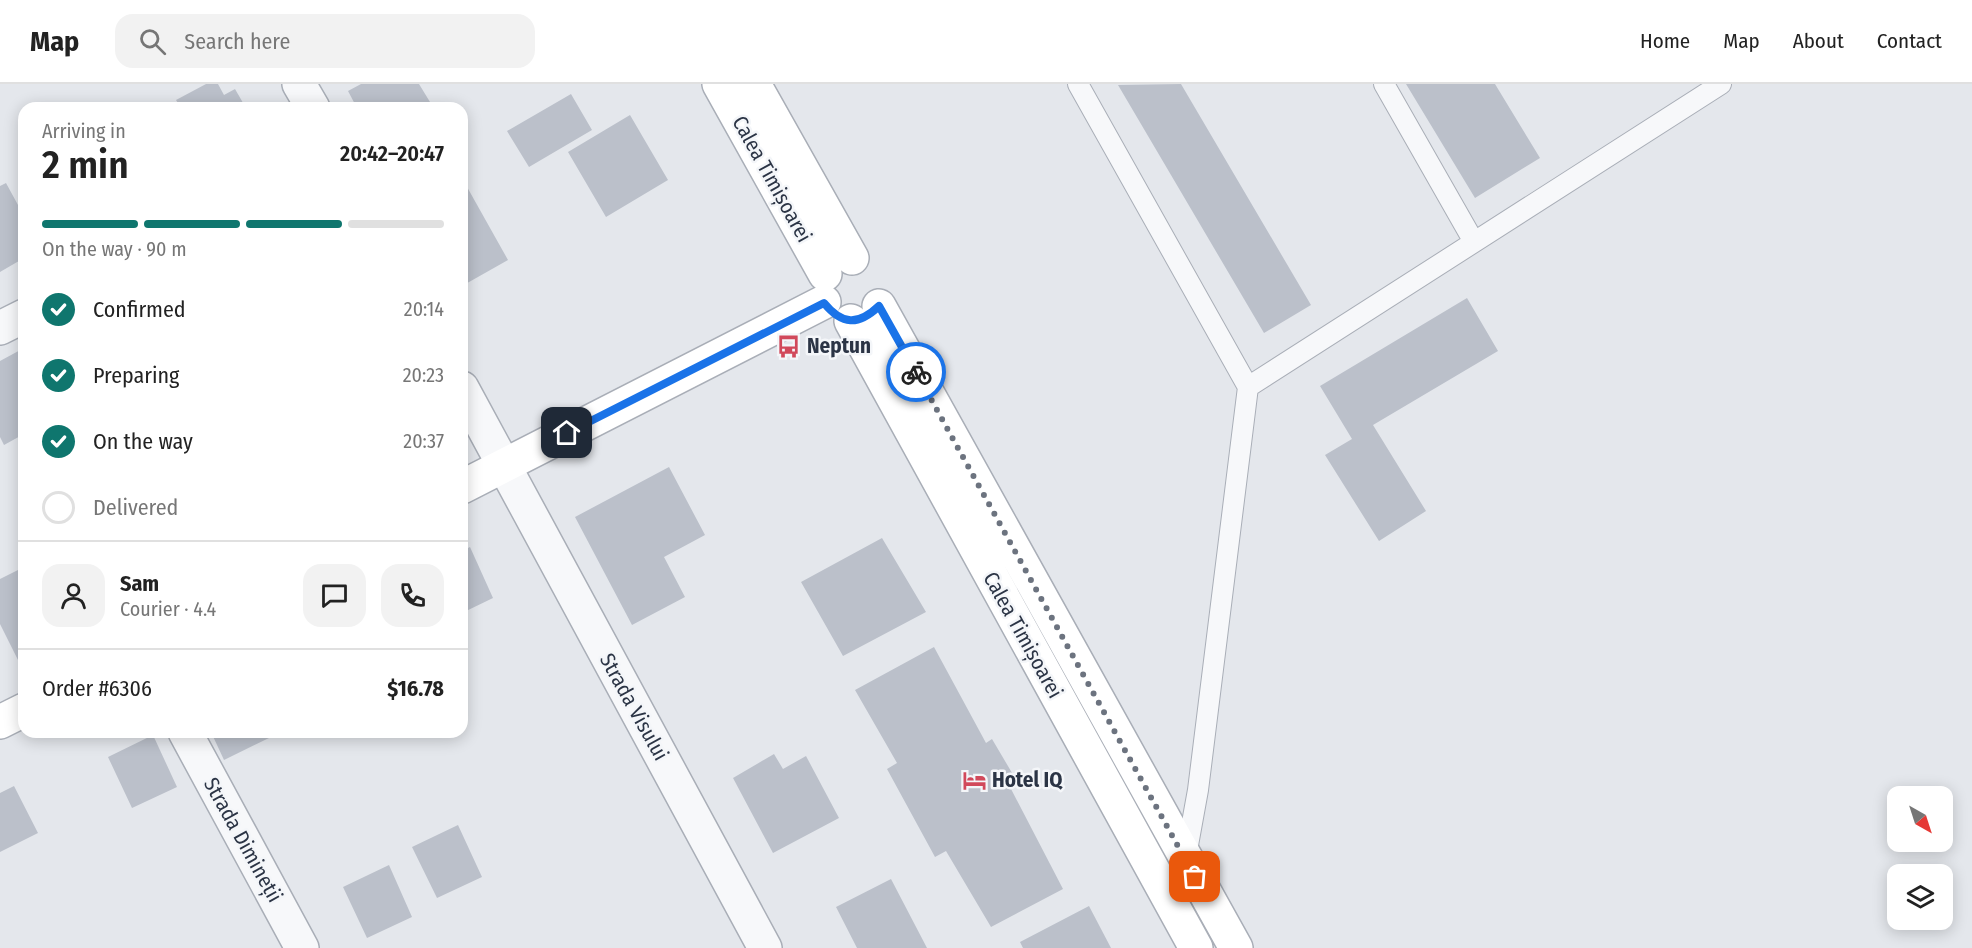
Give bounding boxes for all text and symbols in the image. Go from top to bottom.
search box [115,14,535,68]
text: Map [30,25,79,58]
icon: search [136,25,169,58]
text: Search here [184,28,290,55]
text: Home [1640,28,1690,54]
text: Map [1723,28,1760,54]
text: About [1793,28,1844,54]
text: Contact [1877,28,1942,54]
street label: Calea Timișoarei [727,111,817,247]
text: Arriving in [42,119,126,143]
text: 20:42–20:47 [340,140,444,167]
text: 2 min [42,142,129,188]
text: On the way · 90 m [42,237,187,261]
icon: check [42,293,75,326]
text: Confirmed [93,296,186,323]
text: 20:14 [404,297,444,321]
bus stop icon: Neptun [776,333,802,359]
place label: Neptun [807,333,871,359]
courier [886,342,946,402]
icon: bike [900,356,933,389]
icon: check [42,359,75,392]
text: Preparing [93,362,179,389]
text: 20:23 [403,363,444,387]
pin [541,407,592,458]
icon: home [550,416,583,449]
icon: check [42,425,75,458]
text: On the way [93,428,193,455]
text: 20:37 [403,429,444,453]
text: Delivered [93,494,178,521]
button: person [42,564,105,627]
button: chat [303,564,366,627]
button: phone [381,564,444,627]
street label: Calea Timișoarei [978,567,1068,703]
text: Sam [120,570,159,597]
text: Courier · 4.4 [120,597,216,621]
street label: Strada Visului [594,649,674,765]
text: Order #6306 [42,675,152,702]
text: $16.78 [387,675,444,702]
hotel icon: Hotel IQ [961,767,987,793]
place label: Hotel IQ [992,767,1063,793]
street label: Strada Dimineții [198,773,288,907]
north arrow [1887,786,1953,852]
map controls [1887,786,1953,930]
pin [1169,851,1220,902]
icon: bag [1178,860,1211,893]
button: layers [1887,864,1953,930]

